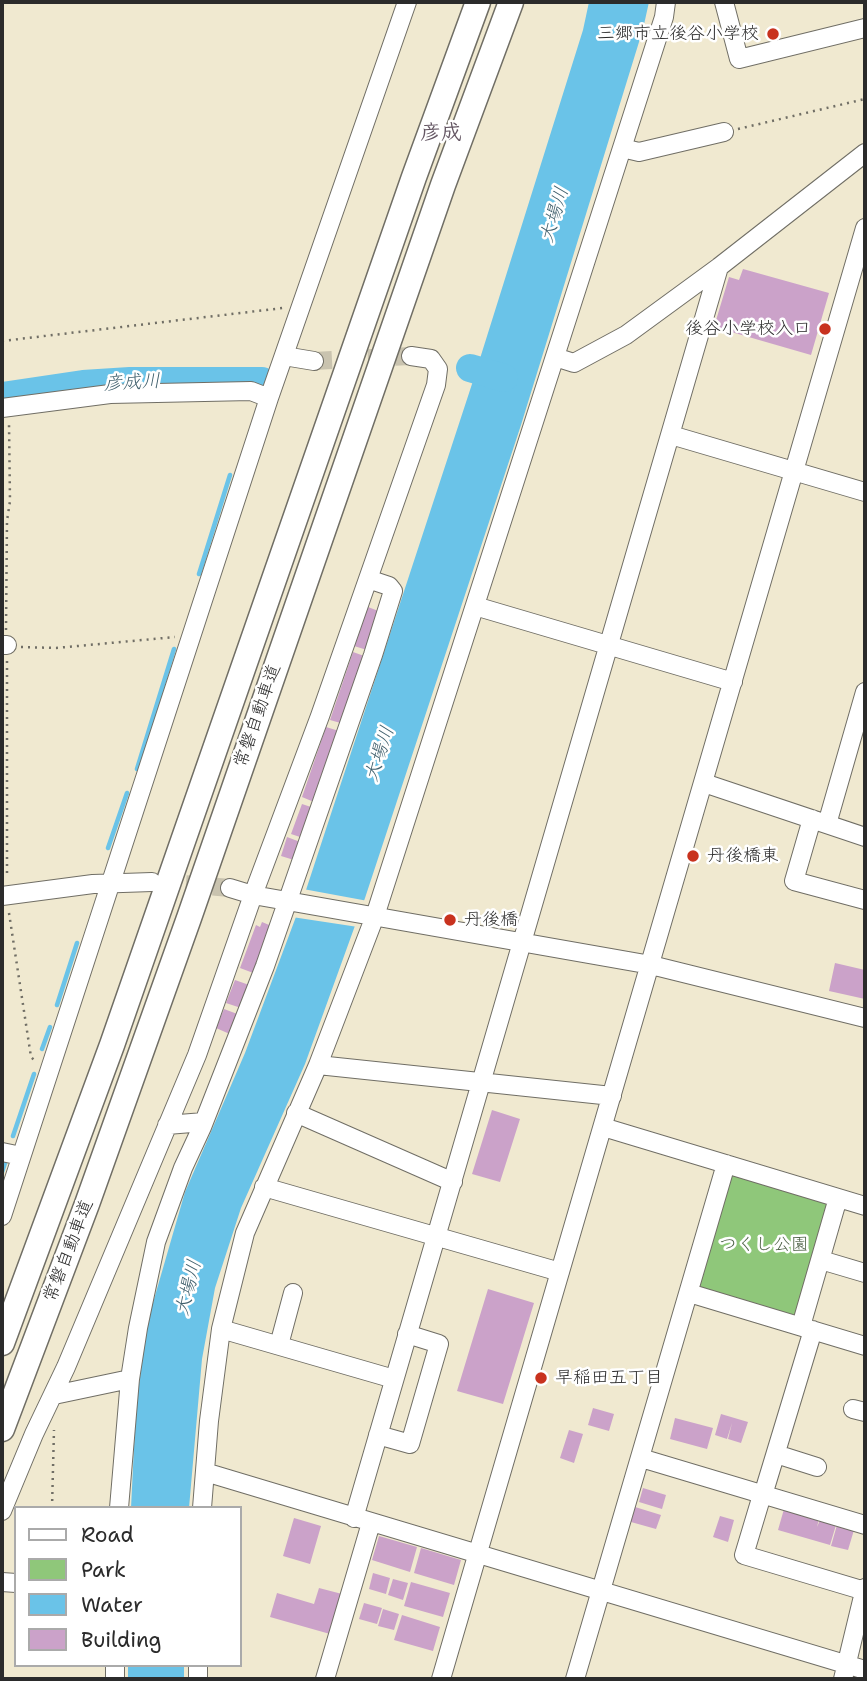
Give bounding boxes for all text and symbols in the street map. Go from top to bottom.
place label: 三郷市立後谷小学校 [597,23,759,45]
marker: 三郷市立後谷小学校 [765,26,781,42]
district label: 彦成 [420,121,462,147]
water label: 大場川 [536,184,574,246]
place label: 後谷小学校入口 [685,318,811,340]
marker: 後谷小学校入口 [817,321,833,337]
water label: 彦成川 [103,370,161,396]
street label: 常磐自動車道 [230,661,286,771]
water label: 大場川 [360,723,400,785]
place label: 丹後橋東 [707,845,779,867]
marker: 丹後橋東 [685,848,701,864]
place label: 丹後橋 [464,909,518,931]
marker: 丹後橋 [442,912,458,928]
street label: 常磐自動車道 [40,1197,98,1305]
park label: つくし公園 [719,1234,809,1256]
water label: 大場川 [171,1258,207,1318]
place label: 早稲田五丁目 [555,1367,663,1389]
marker: 早稲田五丁目 [533,1370,549,1386]
legend [14,1506,242,1667]
text: Road [81,1521,134,1549]
text: Park [81,1556,126,1584]
text: Water [81,1591,143,1619]
text: Building [81,1626,161,1654]

